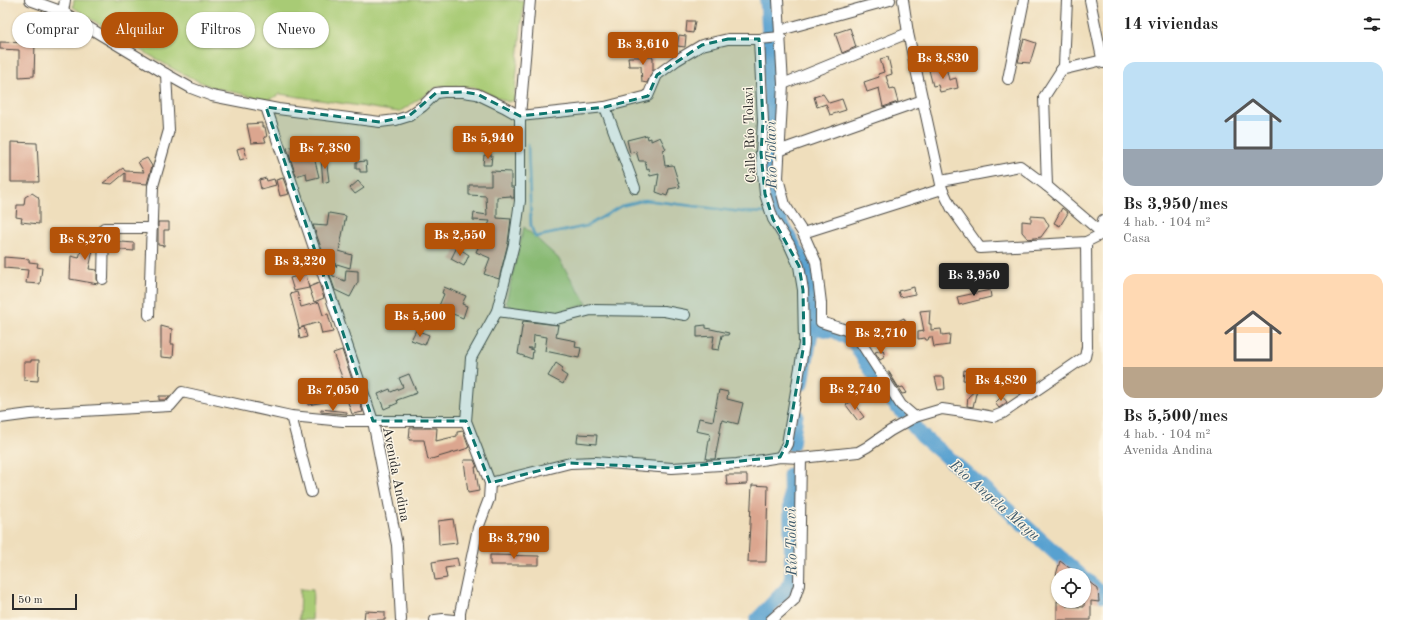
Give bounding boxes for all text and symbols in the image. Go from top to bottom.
chip: Comprar [12,12,93,48]
chip: Alquilar [101,12,178,48]
chip: Filtros [186,12,255,48]
chip: Nuevo [263,12,329,48]
icon: filters [1361,13,1383,35]
text: 14 viviendas [1123,16,1218,33]
pin: Bs 3,610 [602,32,684,66]
text: Bs 3,610 [617,38,669,51]
pin: Bs 3,830 [902,46,984,80]
text: Bs 3,830 [917,52,969,65]
street label: Calle Río Tolavi [741,86,759,183]
icon: home [1217,88,1289,160]
water label: Río Tolavi [764,121,781,190]
pin: Bs 5,940 [447,126,529,160]
text: Bs 5,940 [462,132,514,145]
pin: Bs 7,380 [284,136,366,170]
text: Bs 7,380 [299,142,351,155]
text: Bs 3,950/mes [1123,196,1228,213]
text: 4 hab. · 104 m² [1123,216,1210,229]
pin: Bs 2,550 [419,223,501,257]
pin: Bs 8,270 [44,227,126,261]
text: Bs 2,550 [434,229,486,242]
text: Casa [1123,232,1150,245]
text: Bs 8,270 [59,233,111,246]
pin: Bs 3,220 [259,249,341,283]
text: Bs 3,220 [274,255,326,268]
pin: Bs 3,950 [933,263,1015,297]
text: Bs 3,950 [948,269,1000,282]
icon: home [1217,300,1289,372]
pin: Bs 5,500 [379,304,461,338]
text: Bs 5,500 [394,310,446,323]
pin: Bs 2,710 [840,321,922,355]
text: Bs 2,710 [855,327,907,340]
pin: Bs 4,820 [960,368,1042,402]
text: Bs 4,820 [975,374,1027,387]
pin: Bs 2,740 [814,377,896,411]
pin: Bs 7,050 [292,378,374,412]
text: Bs 2,740 [829,383,881,396]
text: Bs 7,050 [307,384,359,397]
text: Bs 5,500/mes [1123,408,1228,425]
street label: Avenida Andina [380,426,412,523]
text: 4 hab. · 104 m² [1123,428,1210,441]
text: Avenida Andina [1123,444,1212,457]
water label: Río Angela Mayu [945,457,1042,544]
water label: Río Tolavi [784,508,801,577]
pin: Bs 3,790 [473,526,555,560]
text: Bs 3,790 [488,532,540,545]
map controls [1051,568,1091,608]
button: locate [1051,568,1091,608]
scale bar [12,592,77,611]
text: 50 m [18,595,43,606]

